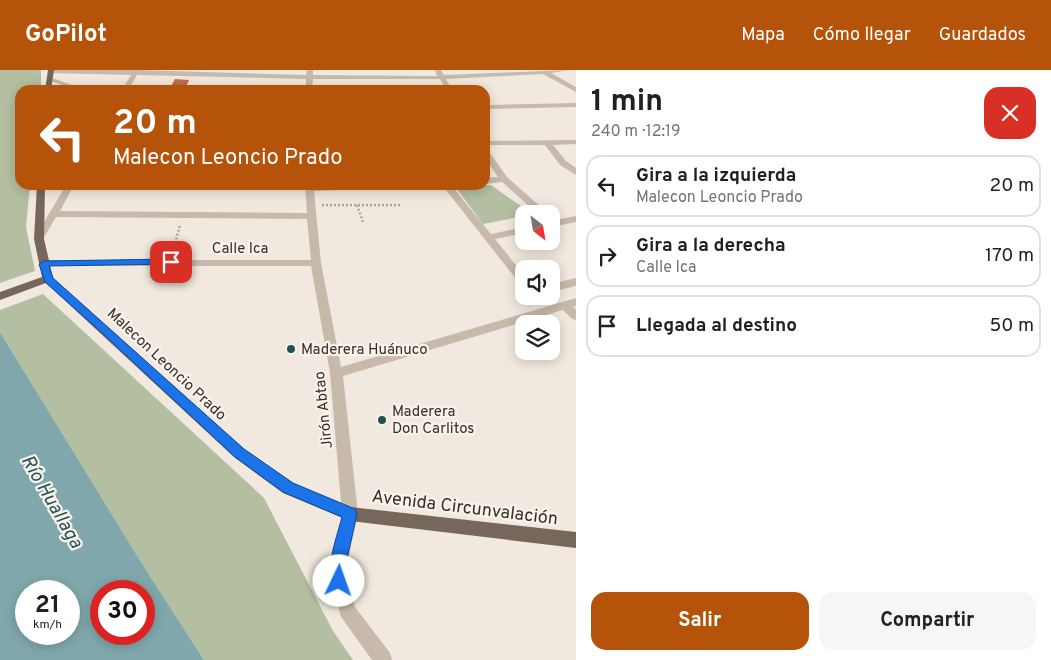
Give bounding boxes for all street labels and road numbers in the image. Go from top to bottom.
street label: Calle Ica [212,240,268,259]
street label: Malecon Leoncio Prado [102,305,230,425]
street label: Jirón Abtao [311,370,338,449]
street label: Avenida Circunvalación [370,486,559,531]

